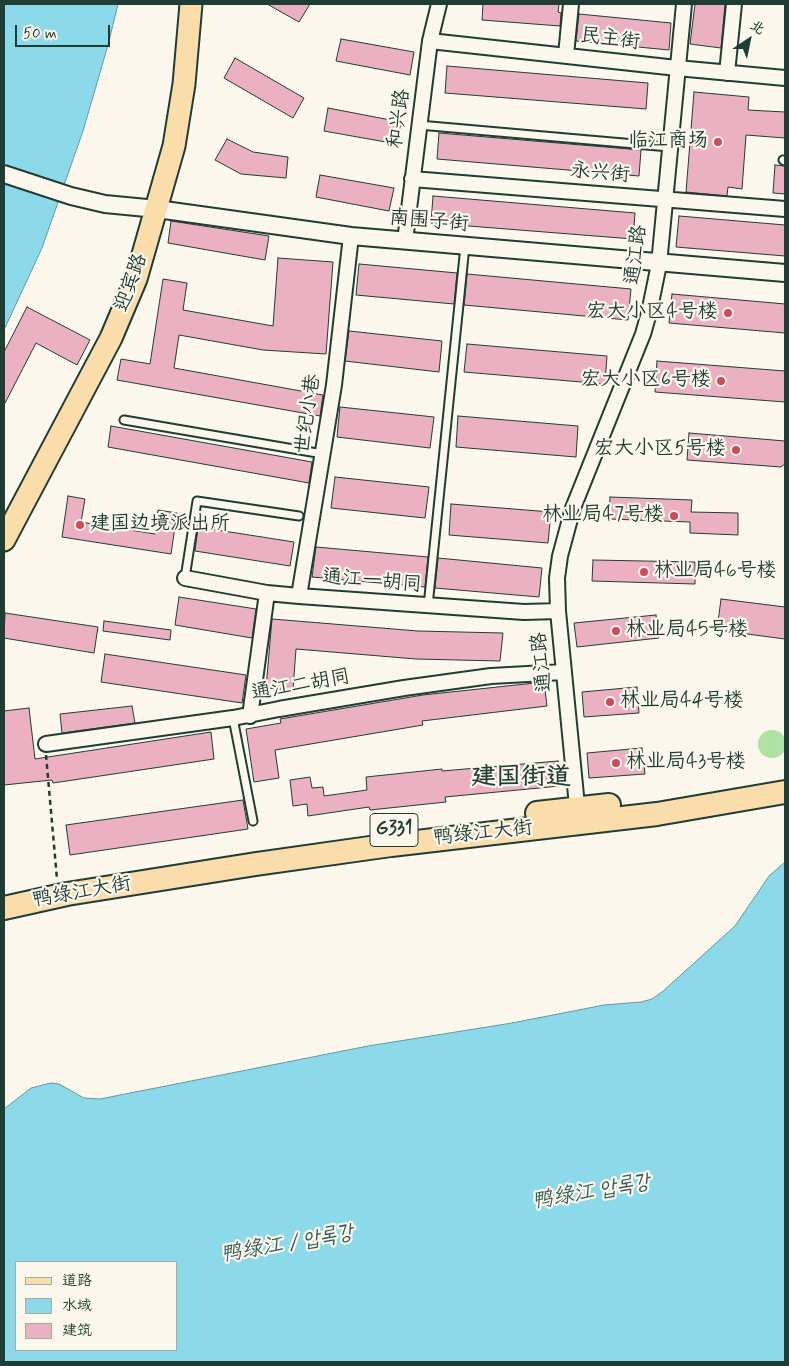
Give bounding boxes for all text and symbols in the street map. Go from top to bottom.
scale bar [18,15,112,47]
north arrow [724,15,774,65]
text: 北 [747,16,768,39]
text: 50 m [23,24,57,44]
street label: 民主街 [579,24,641,56]
street label: 和兴路 [384,88,416,150]
place label: 临江商场 [628,130,708,154]
marker: 临江商场 [712,136,724,148]
street label: 永兴街 [569,159,631,189]
street label: 南围子街 [388,207,470,237]
street label: 通江路 [621,224,653,286]
street label: 迎宾路 [110,251,154,315]
place label: 宏大小区4号楼 [586,301,718,325]
marker: 宏大小区4号楼 [722,307,734,319]
place label: 宏大小区6号楼 [581,369,711,393]
street label: 世纪小巷 [292,373,326,455]
marker: 宏大小区6号楼 [715,375,727,387]
place label: 宏大小区5号楼 [594,438,726,462]
marker: 宏大小区5号楼 [730,444,742,456]
place label: 林业局47号楼 [542,504,664,528]
marker: 林业局47号楼 [668,510,680,522]
place label: 建国边境派出所 [90,513,230,537]
marker: 建国边境派出所 [74,519,86,531]
place label: 林业局46号楼 [654,560,777,584]
street label: 通江一胡同 [321,566,423,598]
marker: 林业局46号楼 [638,566,650,578]
place label: 林业局45号楼 [626,619,748,643]
marker: 林业局45号楼 [610,625,622,637]
street label: 通江路 [528,631,558,693]
street label: 通江二胡同 [250,665,352,707]
place label: 林业局44号楼 [620,690,744,714]
marker: 林业局44号楼 [604,696,616,708]
place label: 林业局43号楼 [626,751,746,775]
marker: 林业局43号楼 [610,757,622,769]
district label: 建国街道 [471,764,571,794]
road number: G331 [370,814,418,846]
street label: 鸭绿江大街 [432,817,534,851]
street label: 鸭绿江大街 [31,872,133,914]
water label: 鸭绿江 압록강 [530,1170,652,1216]
water label: 鸭绿江 / 압록강 [219,1221,355,1269]
legend [15,1261,178,1351]
text: 道路 [62,1271,92,1291]
text: 水域 [62,1296,92,1316]
text: 建筑 [62,1321,92,1341]

